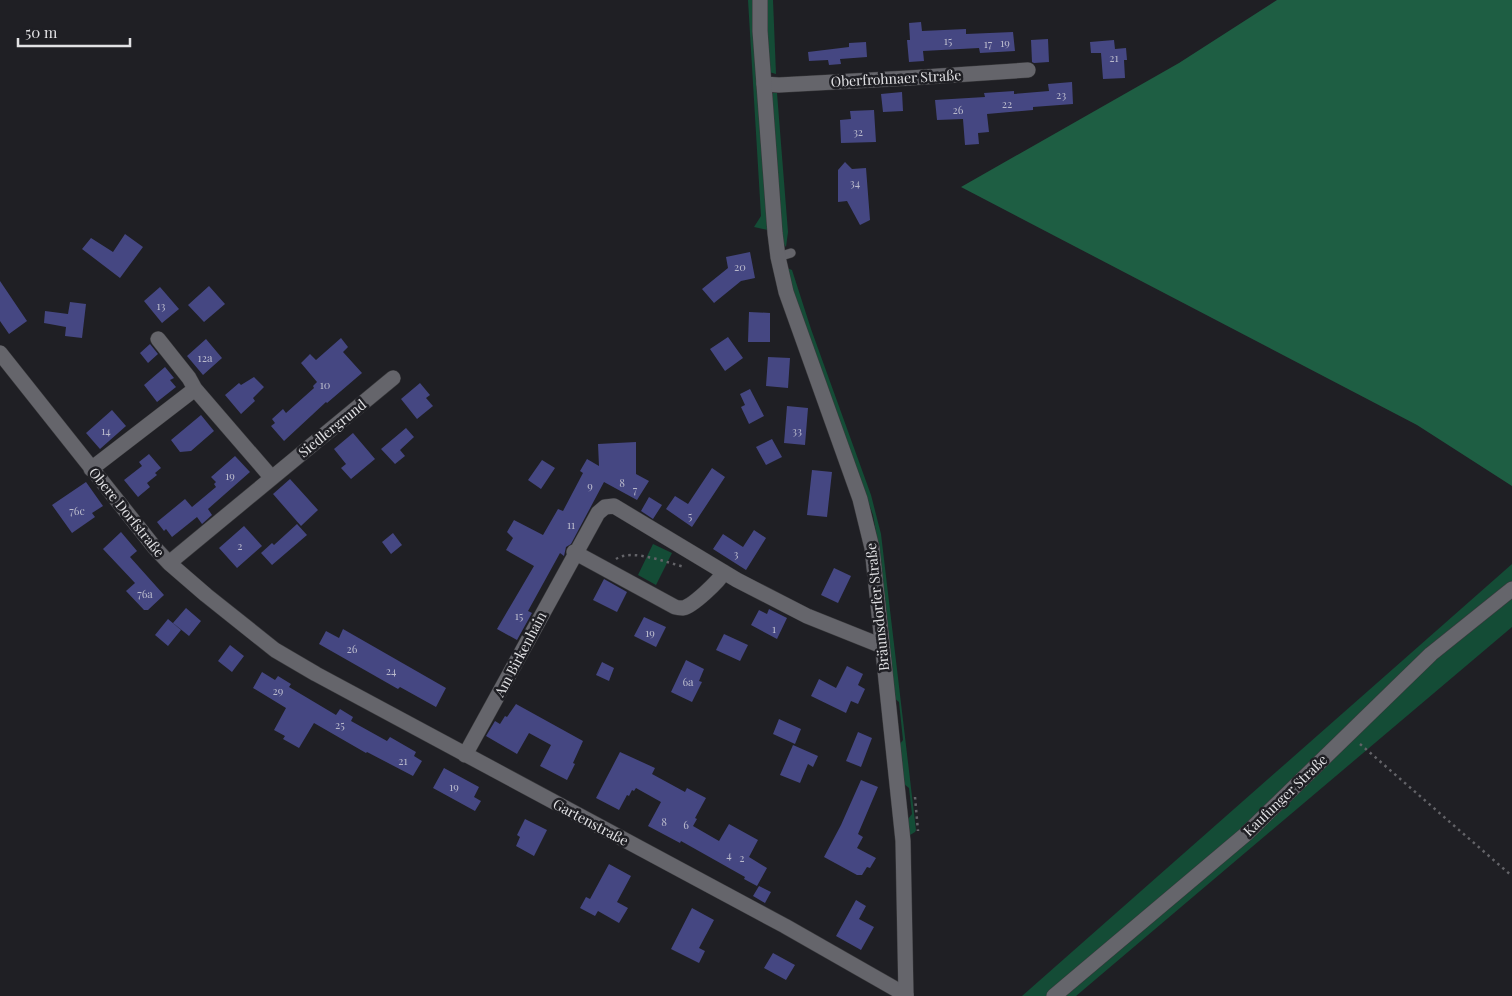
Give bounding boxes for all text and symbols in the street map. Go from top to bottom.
scale bar [18,15,130,47]
text: 50 m [25,22,58,42]
house number: 15 [944,33,953,48]
house number: 19 [1000,35,1010,50]
house number: 17 [984,36,993,51]
house number: 21 [1109,50,1119,65]
street label: Oberfrohnaer Straße [830,65,962,91]
house number: 23 [1056,87,1066,102]
house number: 22 [1002,96,1012,111]
house number: 26 [953,102,964,117]
house number: 32 [853,124,863,139]
house number: 34 [850,175,861,190]
house number: 20 [734,259,746,274]
house number: 13 [157,298,165,313]
house number: 12a [198,350,213,365]
house number: 10 [320,377,331,392]
street label: Siedlergrund [294,395,370,461]
house number: 14 [101,423,111,438]
house number: 33 [792,423,802,438]
street label: Obere Dorfstraße [85,463,169,561]
house number: 19 [225,468,235,483]
house number: 8 [619,475,625,490]
house number: 9 [587,478,593,493]
house number: 7 [633,482,638,497]
house number: 76c [69,503,85,518]
house number: 5 [688,508,693,523]
house number: 11 [567,517,575,532]
house number: 2 [237,538,243,553]
street label: Bräunsdorfer Straße [861,542,893,672]
house number: 3 [734,546,739,561]
house number: 76a [137,586,153,601]
street label: Am Birkenhain [489,608,551,701]
house number: 15 [515,608,524,623]
house number: 1 [772,621,776,636]
house number: 19 [645,625,655,640]
house number: 26 [347,641,358,656]
house number: 24 [386,663,397,678]
house number: 6a [682,674,694,689]
house number: 29 [273,683,284,698]
house number: 25 [335,717,345,732]
street label: Kaufunger Straße [1239,750,1331,840]
house number: 21 [398,753,408,768]
house number: 19 [449,779,459,794]
street label: Gartenstraße [550,794,632,850]
house number: 8 [661,814,667,829]
house number: 6 [683,817,689,832]
house number: 4 [726,847,732,862]
house number: 2 [739,850,745,865]

